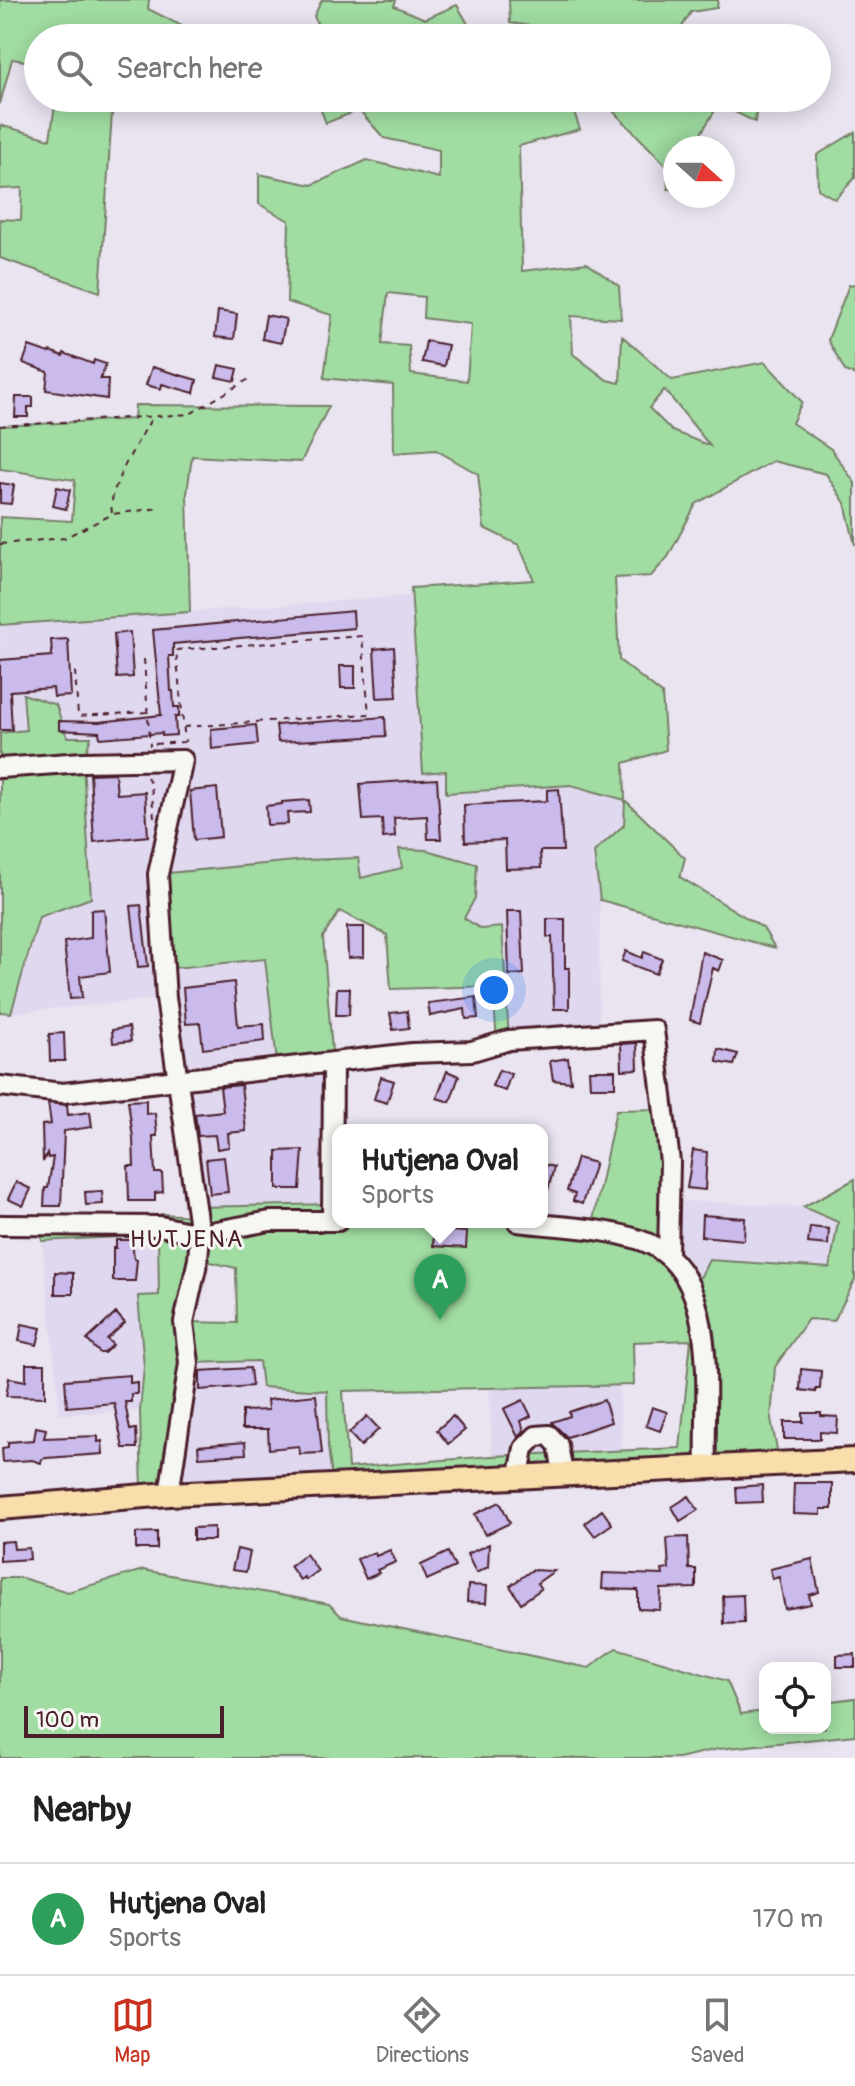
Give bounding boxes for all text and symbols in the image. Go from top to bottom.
search box [24,24,831,112]
icon: search [52,46,96,90]
text: Search here [116,50,263,87]
north arrow [663,136,735,208]
your location [474,970,514,1010]
popup [332,1124,548,1228]
text: Hutjena Oval [361,1142,519,1179]
text: Sports [361,1179,434,1211]
district label: HUTJENA [130,1225,244,1254]
pin: A [414,1254,466,1320]
map controls [759,1662,831,1734]
button: locate [759,1662,831,1734]
scale bar [24,1702,224,1738]
text: 100 m [36,1706,99,1734]
text: Nearby [32,1789,131,1832]
text: Hutjena Oval [108,1885,266,1922]
text: A [50,1903,66,1935]
text: 170 m [753,1903,823,1935]
text: Sports [108,1922,181,1954]
tab: Map [111,1993,155,2069]
tab: Directions [376,1993,469,2069]
tab: Saved [690,1993,744,2069]

